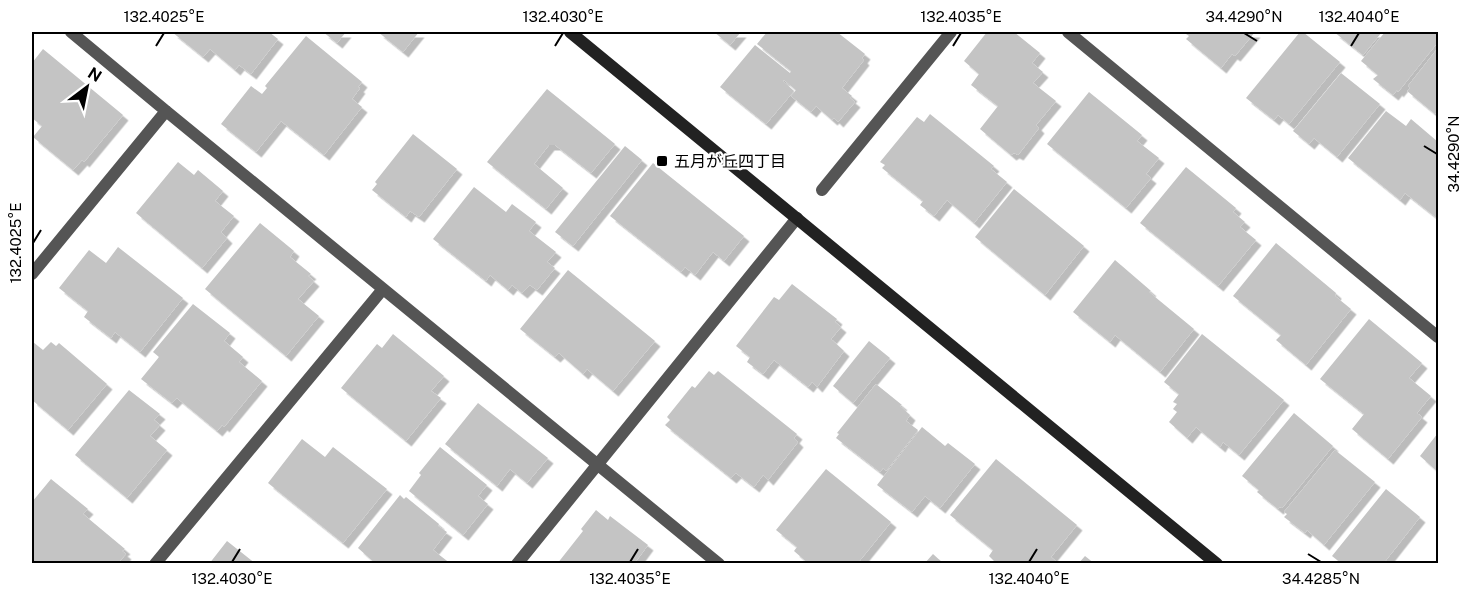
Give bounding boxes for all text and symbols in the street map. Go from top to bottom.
text: 132.4025°E [123,8,205,25]
text: 132.4030°E [522,8,604,25]
text: 132.4035°E [920,8,1002,25]
text: 34.4290°N [1205,8,1283,25]
text: 132.4040°E [1318,8,1400,25]
north arrow [57,57,117,117]
text: N [84,63,105,86]
text: 34.4290°N [1445,115,1462,193]
place label: 五月が丘四丁目 [674,152,786,171]
marker: 五月が丘四丁目 [655,154,669,168]
text: 132.4025°E [7,202,24,284]
text: 132.4030°E [191,570,273,587]
text: 132.4035°E [589,570,671,587]
text: 132.4040°E [988,570,1070,587]
text: 34.4285°N [1282,570,1360,587]

